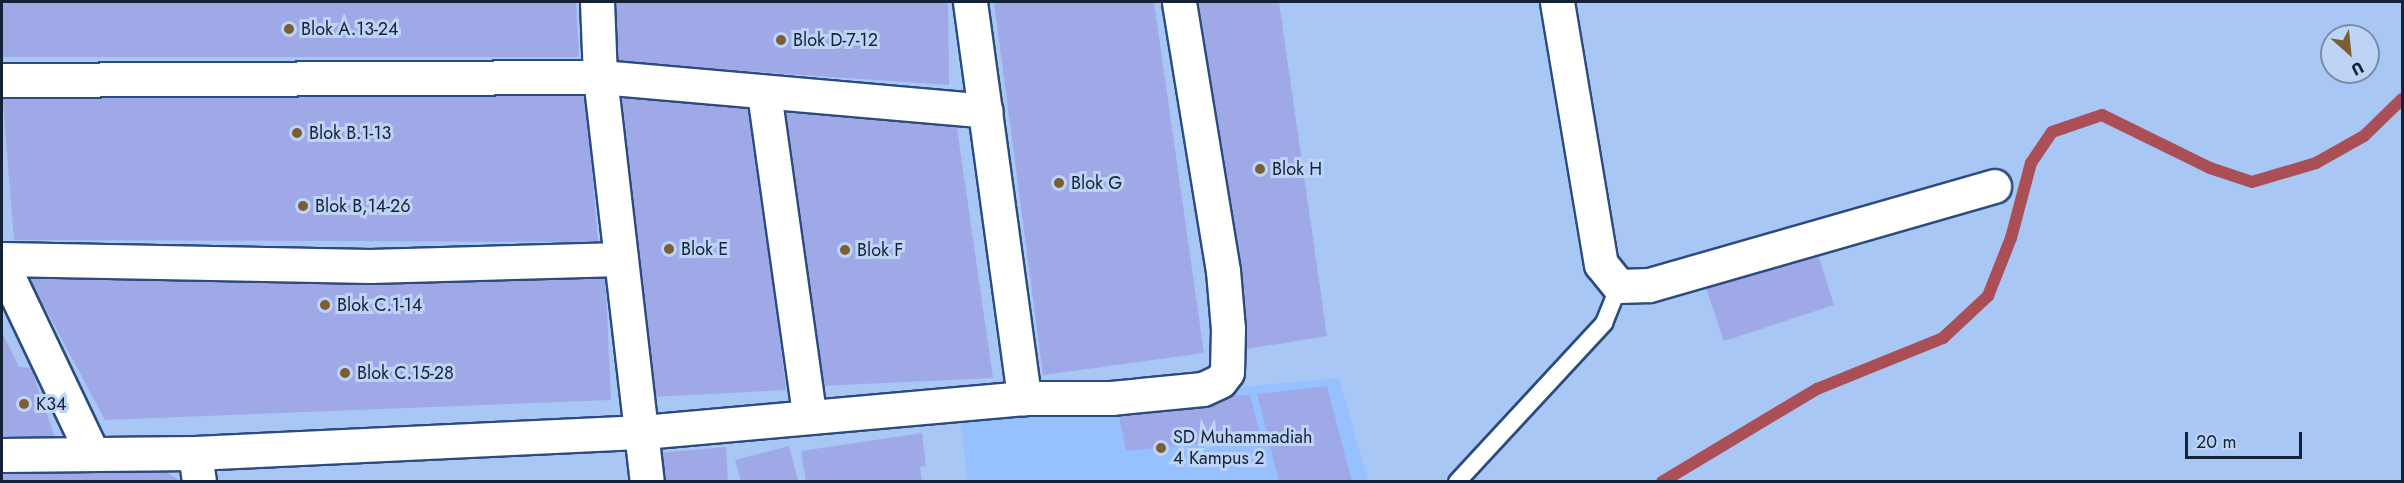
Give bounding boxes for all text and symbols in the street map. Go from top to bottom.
place label: Blok A.13-24 [301,18,399,40]
marker: Blok A.13-24 [282,22,296,36]
north arrow [2320,24,2380,84]
place label: Blok D-7-12 [793,29,878,51]
marker: Blok D-7-12 [774,33,788,47]
text: U [2347,56,2368,81]
place label: Blok B.1-13 [309,122,391,144]
marker: Blok B.1-13 [290,126,304,140]
place label: Blok H [1272,158,1322,180]
marker: Blok H [1253,162,1267,176]
place label: Blok G [1071,172,1122,194]
marker: Blok G [1052,176,1066,190]
place label: Blok B,14-26 [315,195,411,217]
marker: Blok B,14-26 [296,199,310,213]
place label: Blok E [681,238,728,260]
place label: Blok F [857,239,903,261]
marker: Blok E [662,242,676,256]
marker: Blok F [838,243,852,257]
place label: Blok C.1-14 [337,294,422,316]
marker: Blok C.1-14 [318,298,332,312]
place label: Blok C.15-28 [357,362,454,384]
marker: Blok C.15-28 [338,366,352,380]
place label: K34 [36,393,66,415]
marker: K34 [17,397,31,411]
scale bar [2188,420,2305,458]
place label: SD Muhammadiah 4 Kampus 2 [1173,427,1312,470]
text: 20 m [2196,429,2236,455]
marker: SD Muhammadiah 4 Kampus 2 [1154,441,1168,455]

